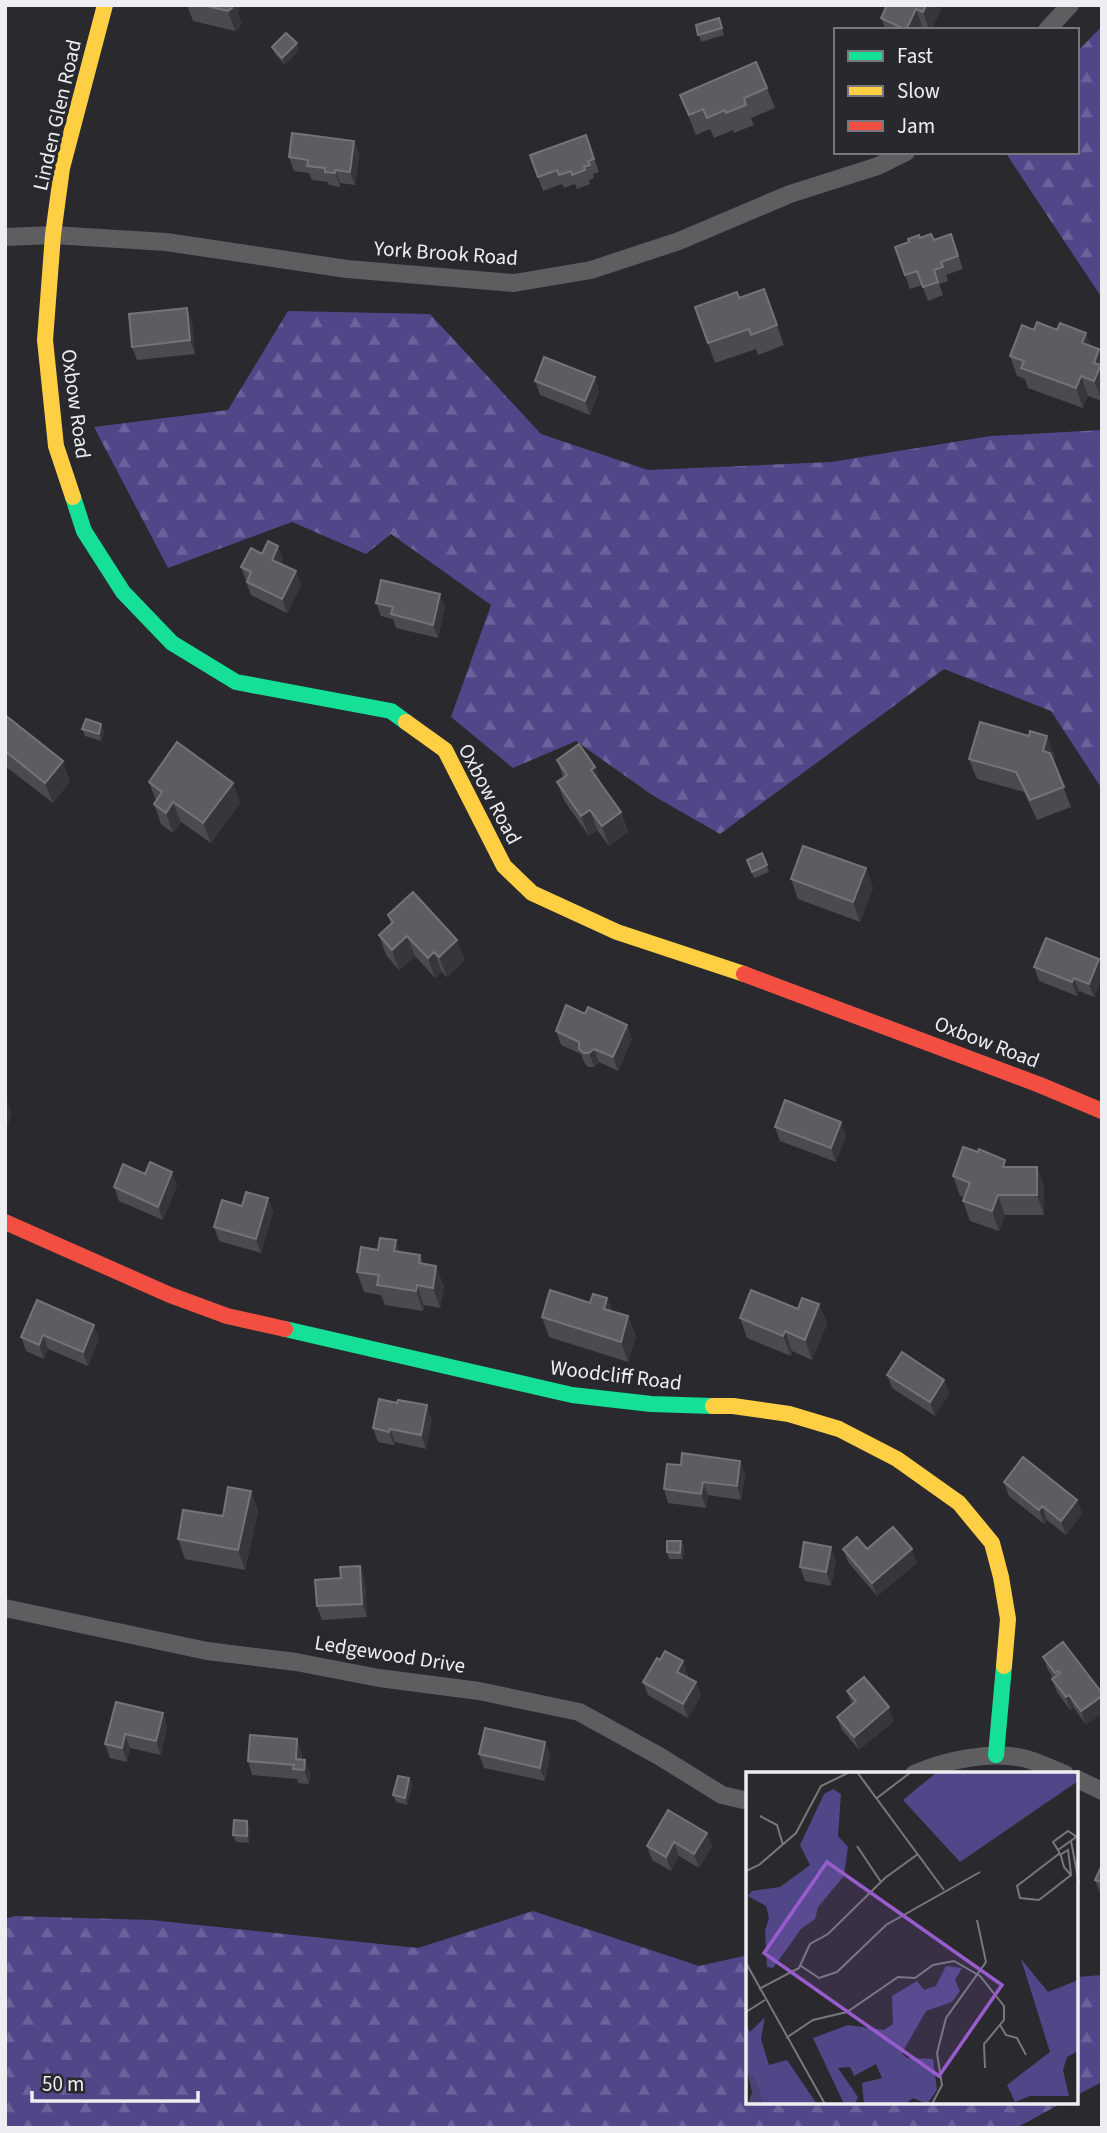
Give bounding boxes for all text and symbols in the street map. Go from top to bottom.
legend [834,28,1079,154]
street label: Linden Glen Road [25,37,89,193]
text: Fast [897,41,933,71]
text: Slow [897,76,940,106]
text: Jam [897,111,935,141]
street label: York Brook Road [372,233,519,273]
street label: Oxbow Road [53,347,99,461]
street label: Oxbow Road [451,738,529,850]
street label: Oxbow Road [930,1008,1044,1076]
street label: Woodcliff Road [548,1352,684,1398]
street label: Ledgewood Drive [313,1627,467,1681]
inset map [746,1772,1079,2105]
scale bar [32,2060,198,2104]
text: 50 m [42,2069,84,2099]

